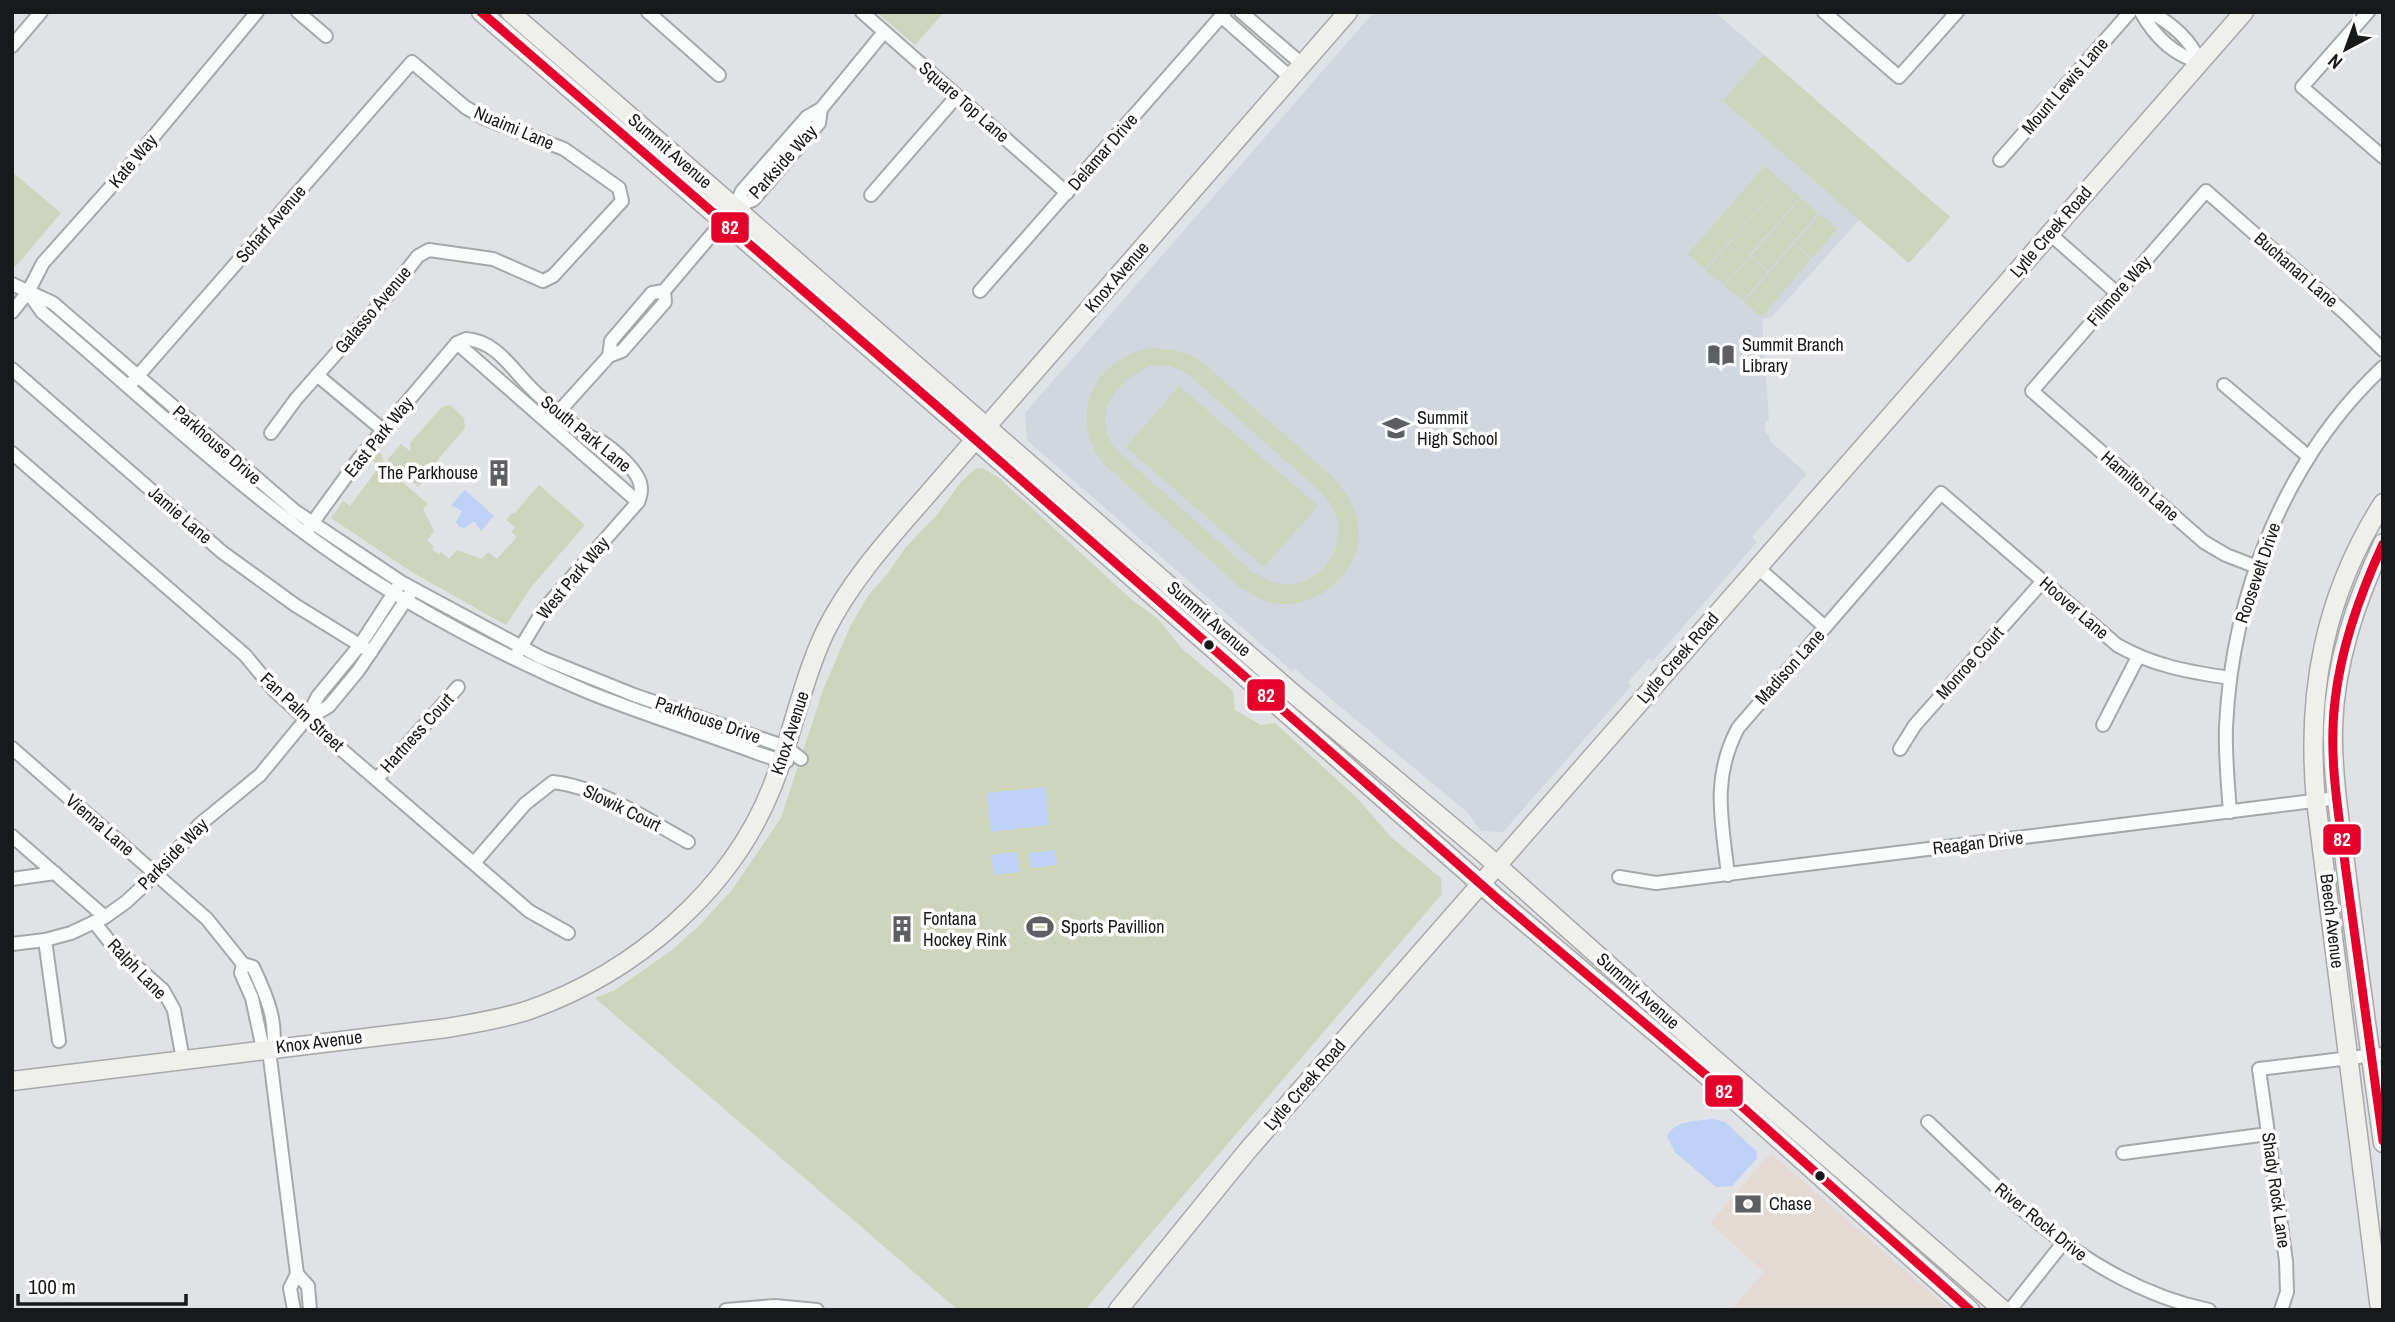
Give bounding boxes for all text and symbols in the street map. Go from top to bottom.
north arrow [2311,14,2381,84]
street label: Mount Lewis Lane [2016,32,2114,139]
text: N [2322,48,2348,75]
street label: Square Top Lane [914,55,1015,148]
street label: Nuaimi Lane [470,100,558,156]
street label: Summit Avenue [623,107,718,194]
street label: Delamar Drive [1062,108,1143,196]
street label: Parkside Way [743,119,823,204]
street label: Kate Way [103,128,163,193]
street label: Scharf Avenue [230,179,311,268]
street label: Lytle Creek Road [2004,181,2097,283]
line badge: 82 [710,211,750,244]
text: 82 [721,214,739,240]
street label: Buchanan Lane [2249,226,2344,313]
street label: Knox Avenue [1079,236,1155,318]
street label: Fillmore Way [2081,249,2157,331]
street label: Galasso Avenue [329,261,417,359]
place label: Summit Branch Library [1742,332,1844,378]
library icon: Summit Branch Library [1706,340,1736,370]
street label: South Park Lane [536,389,637,478]
street label: East Park Way [338,391,419,482]
street label: Parkhouse Drive [168,399,267,490]
place label: Summit High School [1417,405,1497,451]
school or university icon: Summit High School [1381,413,1411,443]
street label: Hamilton Lane [2096,445,2185,527]
building icon: The Parkhouse [484,458,514,488]
place label: The Parkhouse [378,460,478,485]
street label: Jamie Lane [143,480,218,549]
street label: Roosevelt Drive [2229,519,2286,627]
street label: West Park Way [531,531,615,624]
street label: Hoover Lane [2034,570,2114,645]
street label: Summit Avenue [1162,575,1257,662]
street label: Lytle Creek Road [1631,607,1724,709]
street label: Monroe Court [1930,621,2009,705]
street label: Madison Lane [1749,624,1830,710]
unlabelled marker [1202,638,1216,652]
street label: Fan Palm Street [255,666,350,757]
line badge: 82 [1246,678,1286,712]
text: 82 [1257,682,1275,708]
street label: Hartness Court [374,687,459,778]
street label: Knox Avenue [764,688,815,778]
street label: Parkhouse Drive [652,690,764,749]
street label: Slowik Court [579,778,665,837]
street label: Vienna Lane [61,788,140,861]
street label: Parkside Way [132,812,214,895]
line badge: 82 [2322,823,2362,856]
street label: Reagan Drive [1931,825,2025,860]
text: 82 [2333,826,2351,852]
street label: Beech Avenue [2314,872,2351,970]
place label: Fontana Hockey Rink [923,906,1007,952]
sports icon: Sports Pavillion [1025,912,1055,942]
building icon: Fontana Hockey Rink [887,914,917,944]
place label: Sports Pavillion [1061,914,1164,939]
street label: Ralph Lane [102,933,173,1004]
street label: Summit Avenue [1591,947,1685,1035]
street label: Knox Avenue [274,1024,364,1059]
street label: Lytle Creek Road [1258,1034,1351,1136]
line badge: 82 [1704,1074,1744,1108]
text: 82 [1715,1078,1733,1104]
street label: Shady Rock Lane [2256,1130,2297,1249]
unlabelled marker [1813,1169,1827,1183]
street label: River Rock Drive [1990,1177,2093,1267]
bank icon: Chase [1733,1189,1763,1219]
place label: Chase [1769,1191,1812,1216]
scale bar [18,1262,186,1306]
text: 100 m [28,1272,76,1301]

